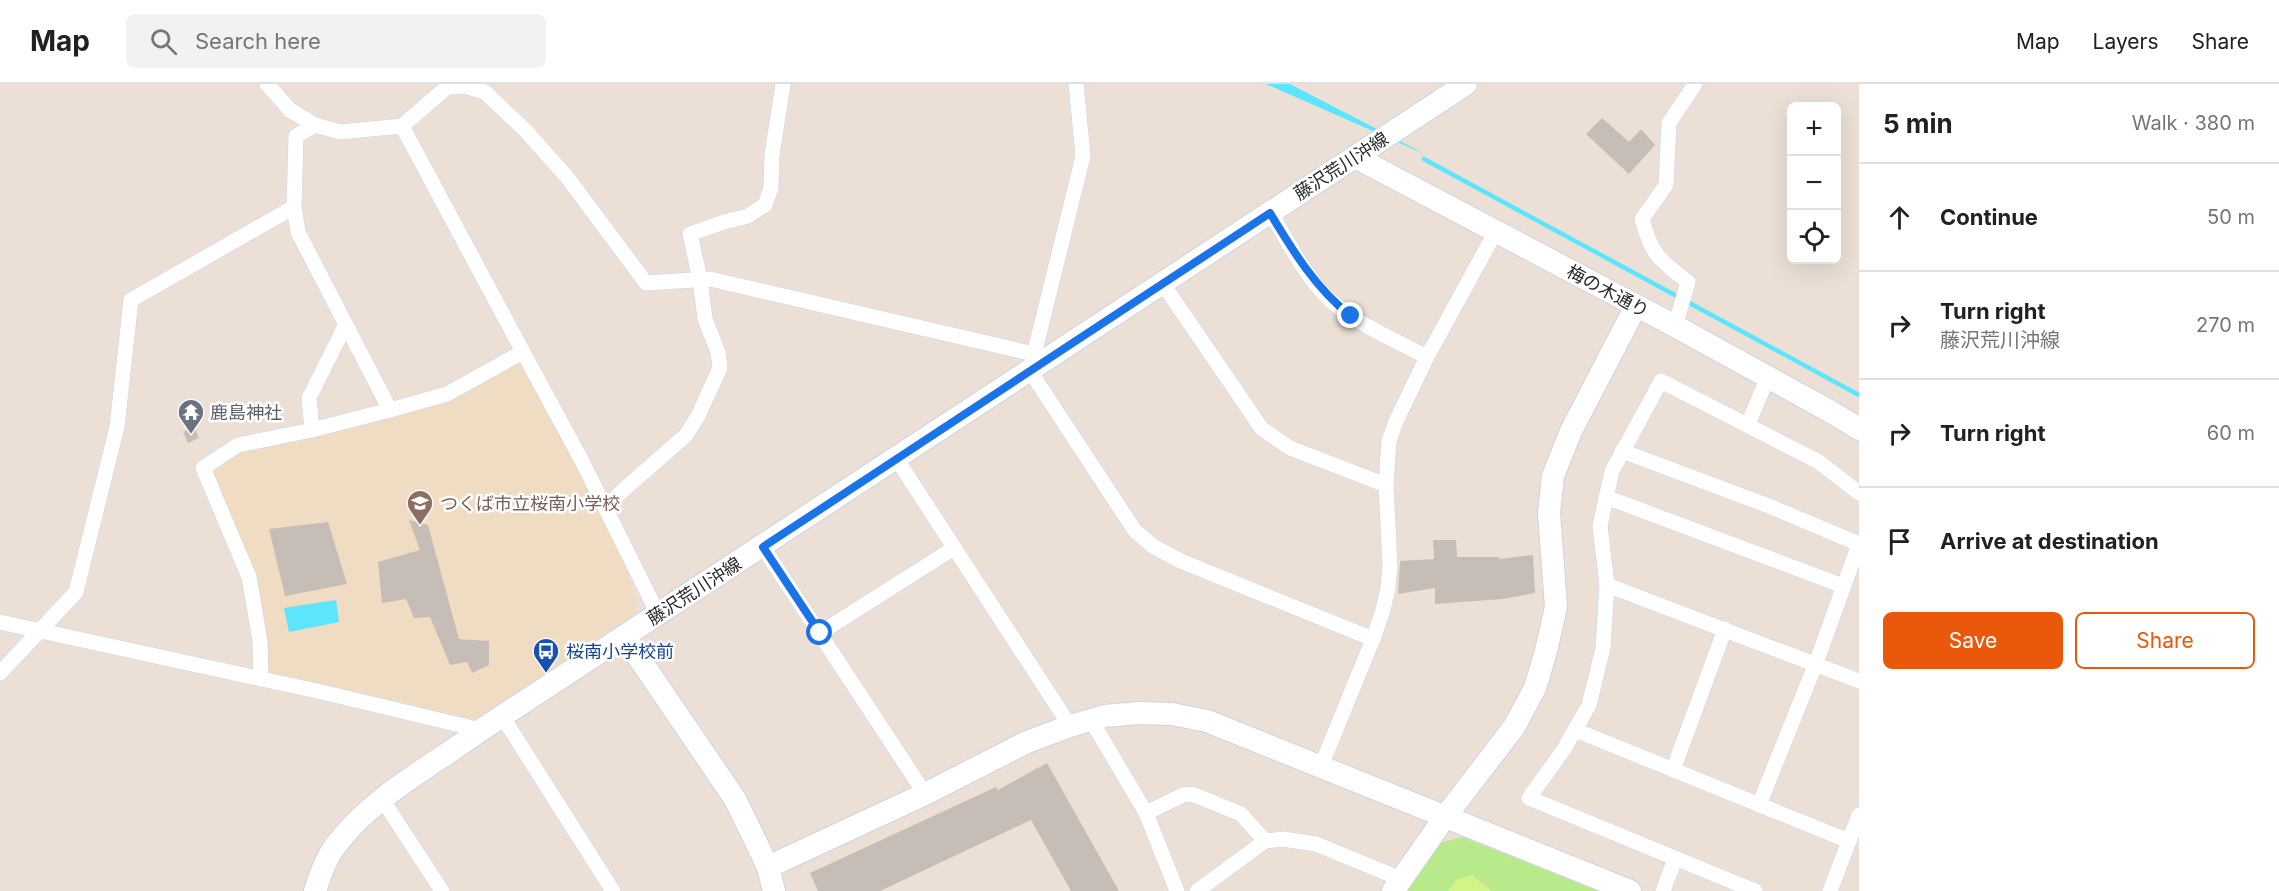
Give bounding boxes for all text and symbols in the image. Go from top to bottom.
search box [126,14,546,68]
text: Map [30,24,90,58]
icon: search [147,25,180,58]
text: Search here [195,28,321,54]
text: Map [2016,29,2060,54]
text: Layers [2093,29,2159,54]
text: Share [2192,29,2249,54]
map controls [1787,102,1841,264]
button: + [1787,102,1841,156]
text: 5 min [1883,108,1953,139]
text: Walk · 380 m [2132,111,2255,135]
street label: 藤沢荒川沖線 [1290,128,1392,204]
button: − [1787,156,1841,210]
icon: ahead [1883,201,1916,234]
text: Continue [1940,204,2038,230]
text: 50 m [2207,205,2255,229]
button: locate [1787,210,1841,264]
street label: 梅の木通り [1563,261,1653,321]
text: Turn right [1940,298,2046,324]
route end [1337,302,1363,328]
icon: right [1883,309,1916,342]
text: 270 m [2196,313,2255,337]
text: 藤沢荒川沖線 [1940,328,2060,352]
temple icon: 鹿島神社 [176,397,206,435]
place label: 鹿島神社 [210,402,282,423]
icon: right [1883,417,1916,450]
text: Turn right [1940,420,2046,446]
text: 60 m [2207,421,2255,445]
school or university icon: つくば市立桜南小学校 [405,488,435,526]
place label: つくば市立桜南小学校 [440,493,620,514]
icon: arrive [1883,525,1916,558]
text: Arrive at destination [1940,528,2159,554]
street label: 藤沢荒川沖線 [643,553,745,629]
button: Save [1883,612,2063,669]
button: Share [2075,612,2255,669]
route start [806,619,832,645]
bus stop icon: 桜南小学校前 [531,636,561,674]
place label: 桜南小学校前 [566,641,674,662]

